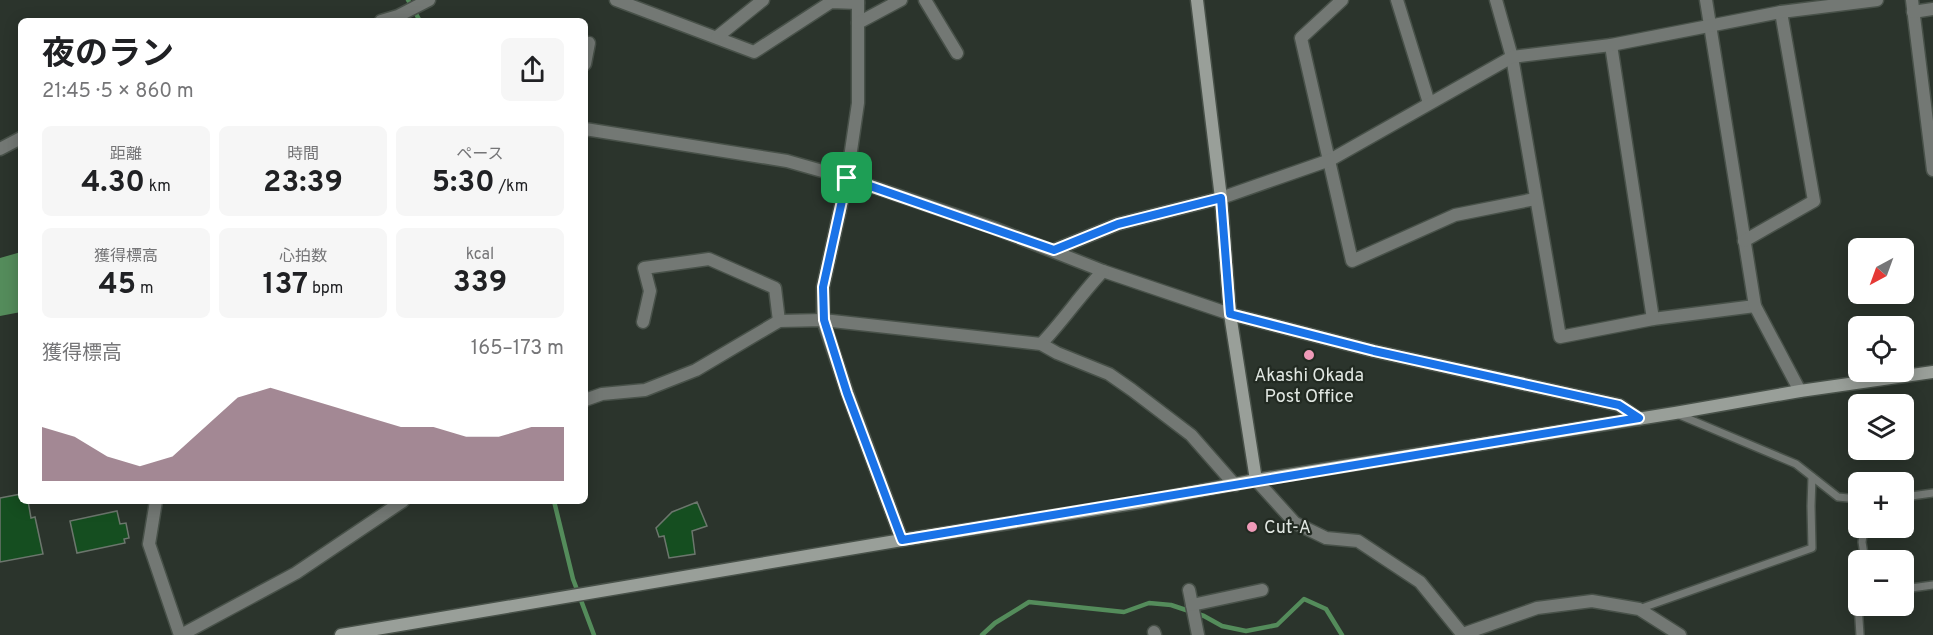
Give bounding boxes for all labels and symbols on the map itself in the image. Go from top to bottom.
pin [821,152,872,203]
north arrow [1848,238,1914,304]
marker: Akashi Okada Post Office [1302,348,1316,362]
place label: Akashi Okada Post Office [1254,365,1364,409]
place label: Cut-A [1264,517,1311,540]
marker: Cut-A [1245,520,1259,534]

